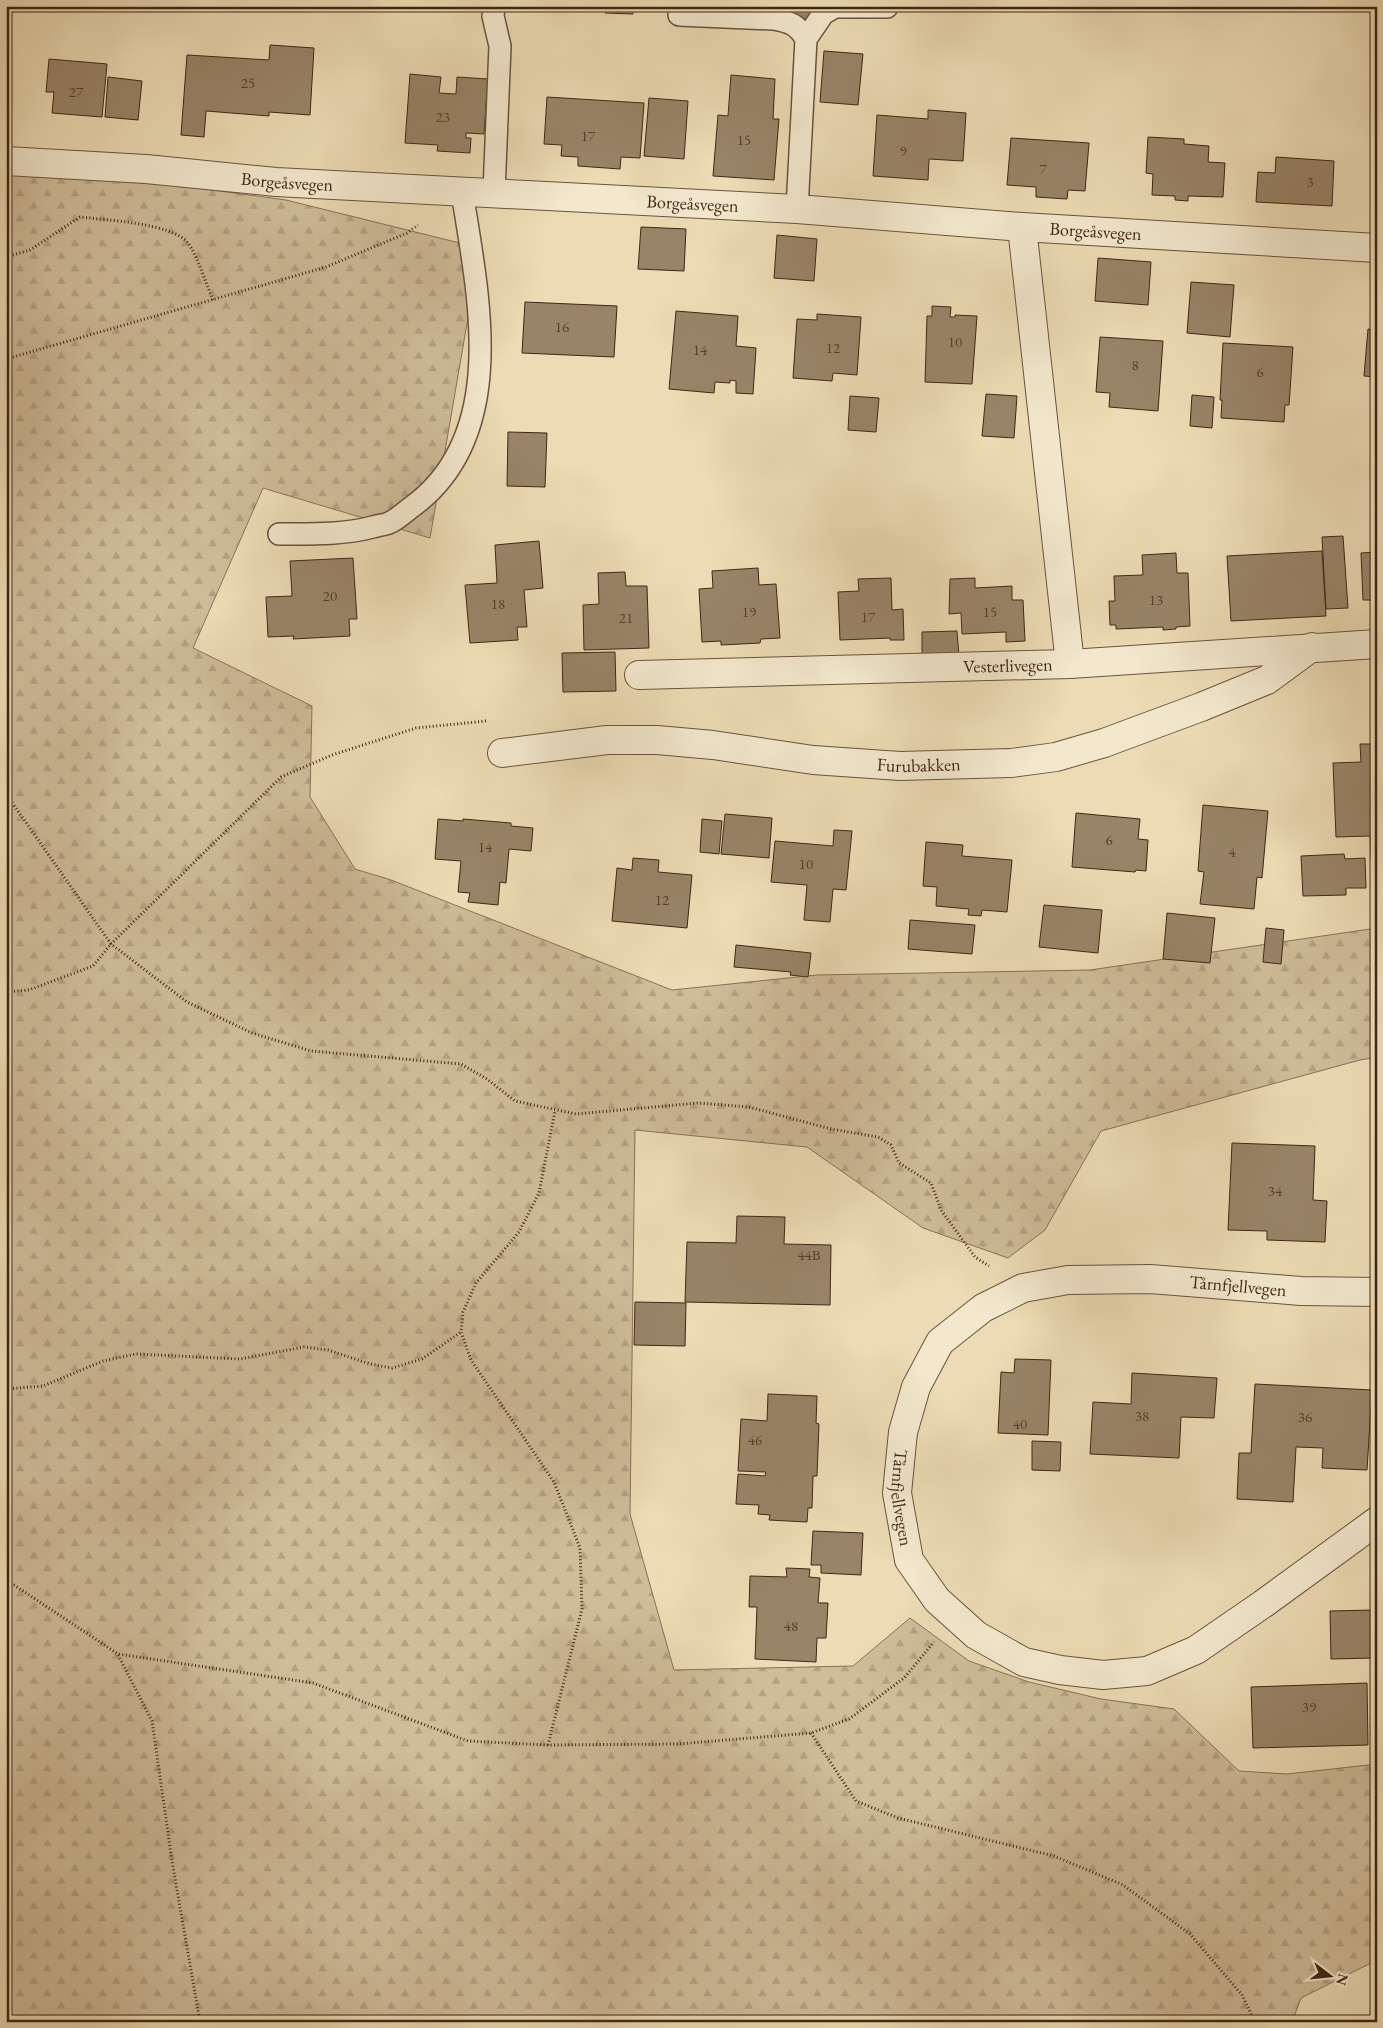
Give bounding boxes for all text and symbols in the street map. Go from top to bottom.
house number: 25 [241,73,255,92]
house number: 27 [69,82,84,101]
house number: 23 [436,107,450,126]
house number: 17 [581,126,596,145]
house number: 15 [737,130,751,149]
house number: 9 [899,141,907,160]
house number: 7 [1039,159,1047,178]
street label: Borgeåsvegen [240,167,334,196]
house number: 3 [1306,172,1314,191]
street label: Borgeåsvegen [646,189,740,217]
street label: Borgeåsvegen [1049,217,1143,245]
house number: 16 [555,317,569,336]
house number: 10 [948,332,962,351]
house number: 12 [826,338,841,357]
house number: 14 [693,340,708,359]
house number: 8 [1131,355,1139,374]
house number: 6 [1256,362,1264,381]
house number: 20 [323,586,337,605]
house number: 13 [1149,590,1163,609]
house number: 18 [491,594,505,613]
house number: 19 [742,602,756,621]
house number: 15 [983,602,997,621]
house number: 17 [861,607,876,626]
house number: 21 [619,608,633,627]
street label: Vesterlivegen [963,652,1053,678]
street label: Furubakken [876,752,961,777]
house number: 6 [1105,830,1113,849]
house number: 14 [478,837,493,856]
house number: 4 [1228,842,1236,861]
house number: 10 [799,854,813,873]
house number: 12 [655,890,670,909]
house number: 34 [1268,1181,1283,1200]
house number: 44B [797,1245,821,1264]
street label: Tårnfjellvegen [1189,1270,1288,1301]
house number: 38 [1135,1406,1149,1425]
house number: 36 [1298,1407,1312,1426]
house number: 40 [1013,1414,1027,1433]
house number: 46 [748,1430,762,1449]
street label: Tårnfjellvegen [886,1449,918,1548]
house number: 48 [784,1616,798,1635]
house number: 39 [1302,1697,1316,1716]
north arrow [1306,1950,1356,2000]
text: N [1332,1972,1353,1988]

